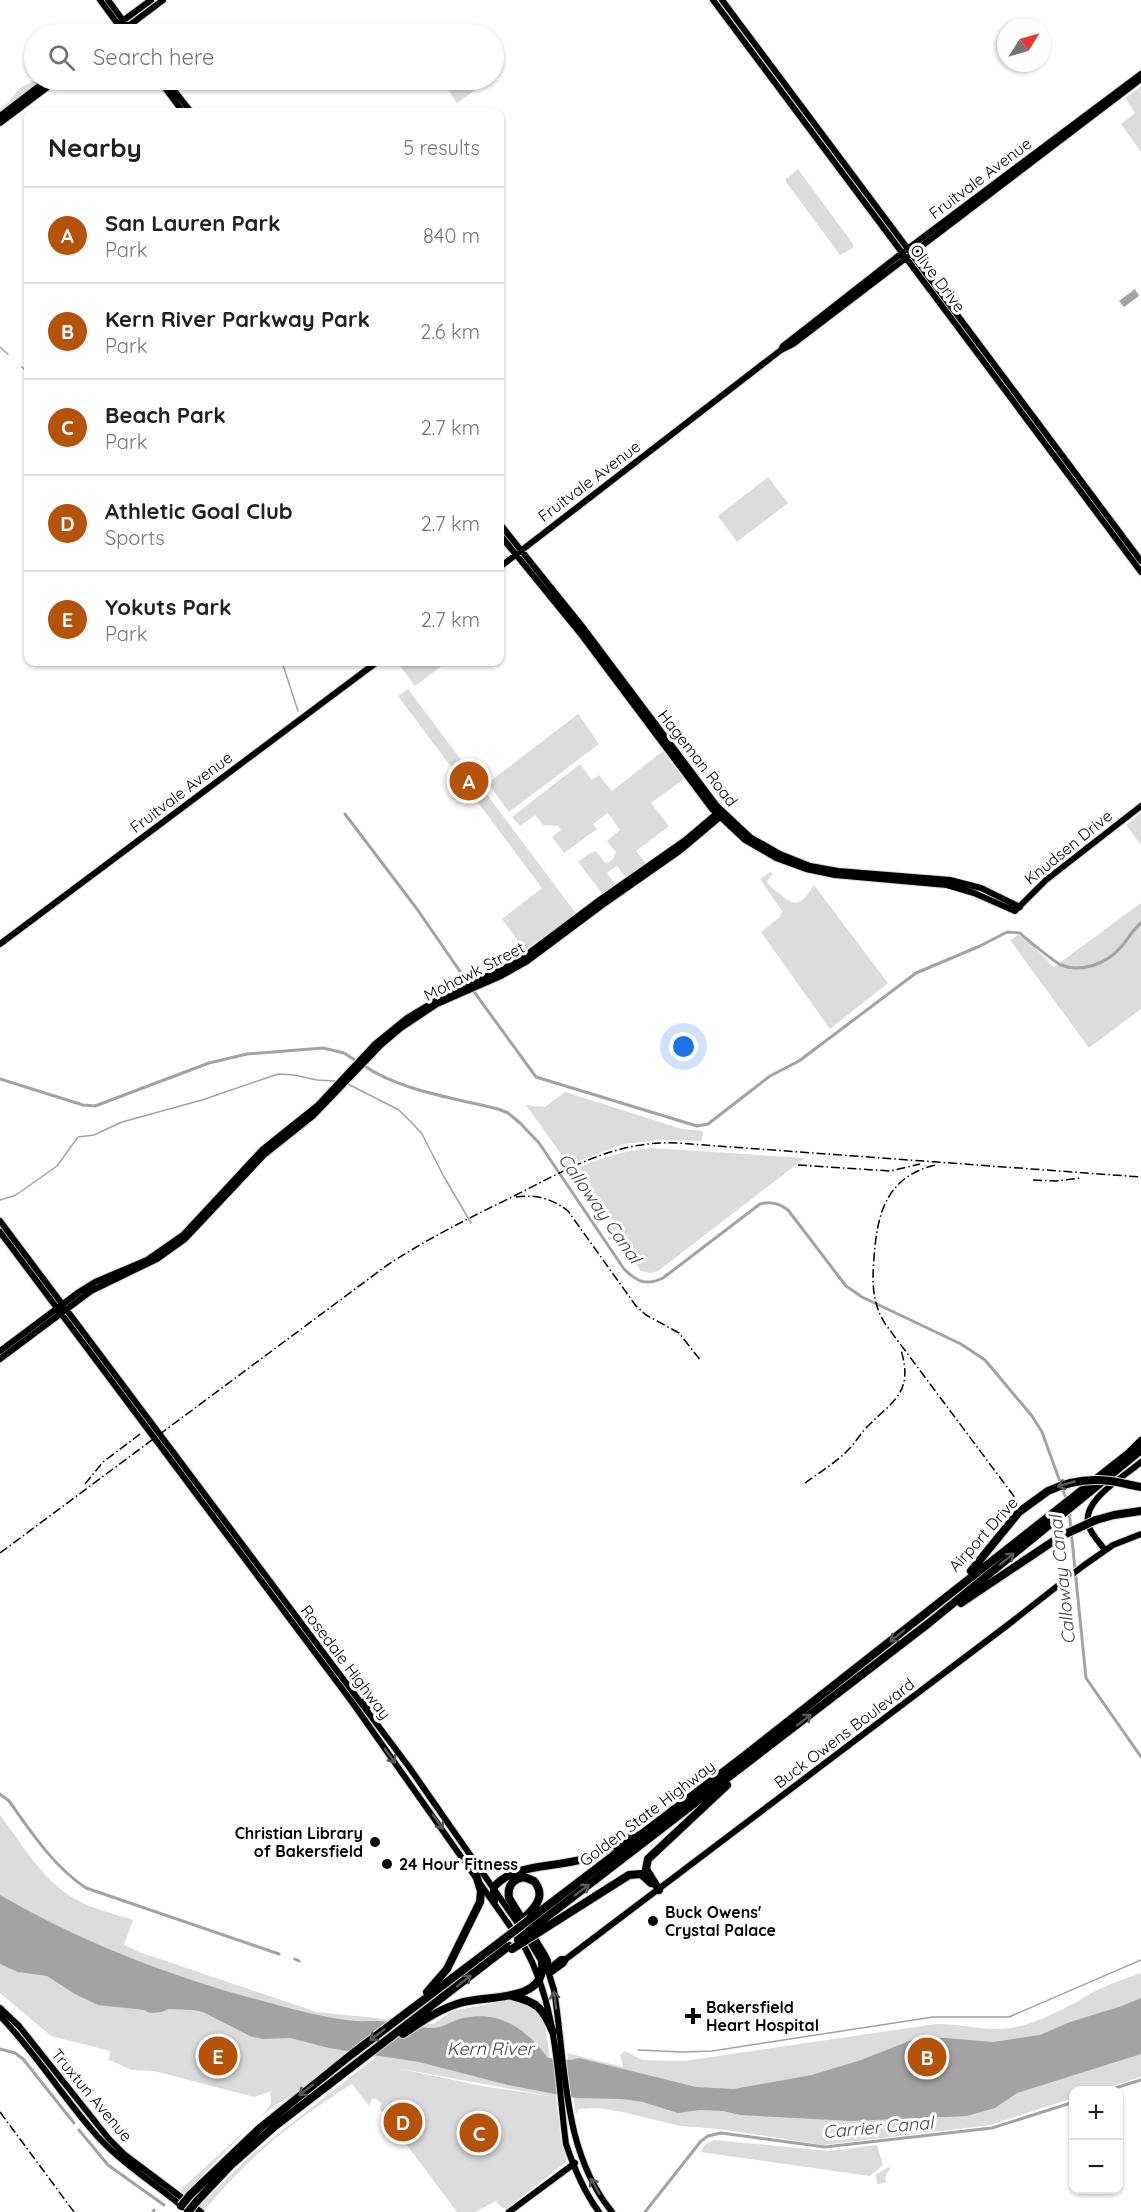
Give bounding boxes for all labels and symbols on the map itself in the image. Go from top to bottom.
north arrow [997,18,1051,72]
street label: Fruitvale Avenue [925,133,1035,223]
street label: Olive Drive [906,240,970,316]
street label: Fruitvale Avenue [534,436,644,526]
street label: Hageman Road [654,706,742,810]
street label: Fruitvale Avenue [126,747,236,837]
pin: A [450,758,488,804]
street label: Knudsen Drive [1020,805,1116,889]
street label: Mohawk Street [420,937,528,1005]
your location [669,1032,698,1061]
water label: Calloway Canal [553,1148,648,1269]
one-way arrow [1057,1479,1076,1491]
street label: Airport Drive [944,1492,1022,1576]
water label: Calloway Canal [1044,1513,1080,1646]
one-way arrow [999,1553,1015,1566]
street label: Rosedale Highway [296,1601,396,1723]
one-way arrow [889,1629,905,1642]
street label: Buck Owens Boulevard [770,1674,918,1792]
one-way arrow [795,1714,811,1727]
one-way arrow [384,1748,397,1764]
street label: Golden State Highway [575,1756,719,1870]
one-way arrow [432,1814,444,1830]
place label: Christian Library of Bakersfield [235,1823,363,1861]
marker: Christian Library of Bakersfield [368,1835,382,1849]
place label: 24 Hour Fitness [399,1854,518,1874]
marker: 24 Hour Fitness [380,1857,394,1871]
one-way arrow [573,1884,589,1897]
place label: Buck Owens' Crystal Palace [665,1902,776,1940]
marker: Buck Owens' Crystal Palace [646,1914,660,1928]
one-way arrow [456,1975,472,1988]
one-way arrow [550,1990,561,2010]
place label: Bakersfield Heart Hospital [706,1997,819,2035]
marker: Bakersfield Heart Hospital [684,2007,702,2025]
one-way arrow [370,2029,386,2041]
pin: E [198,2034,238,2078]
pin: B [908,2034,946,2080]
water label: Kern River [447,2037,535,2060]
street label: Truxtun Avenue [47,2044,137,2146]
one-way arrow [299,2084,315,2097]
pin: D [384,2100,422,2144]
pin: C [460,2110,498,2156]
water label: Carrier Canal [822,2111,936,2143]
one-way arrow [589,2178,601,2195]

